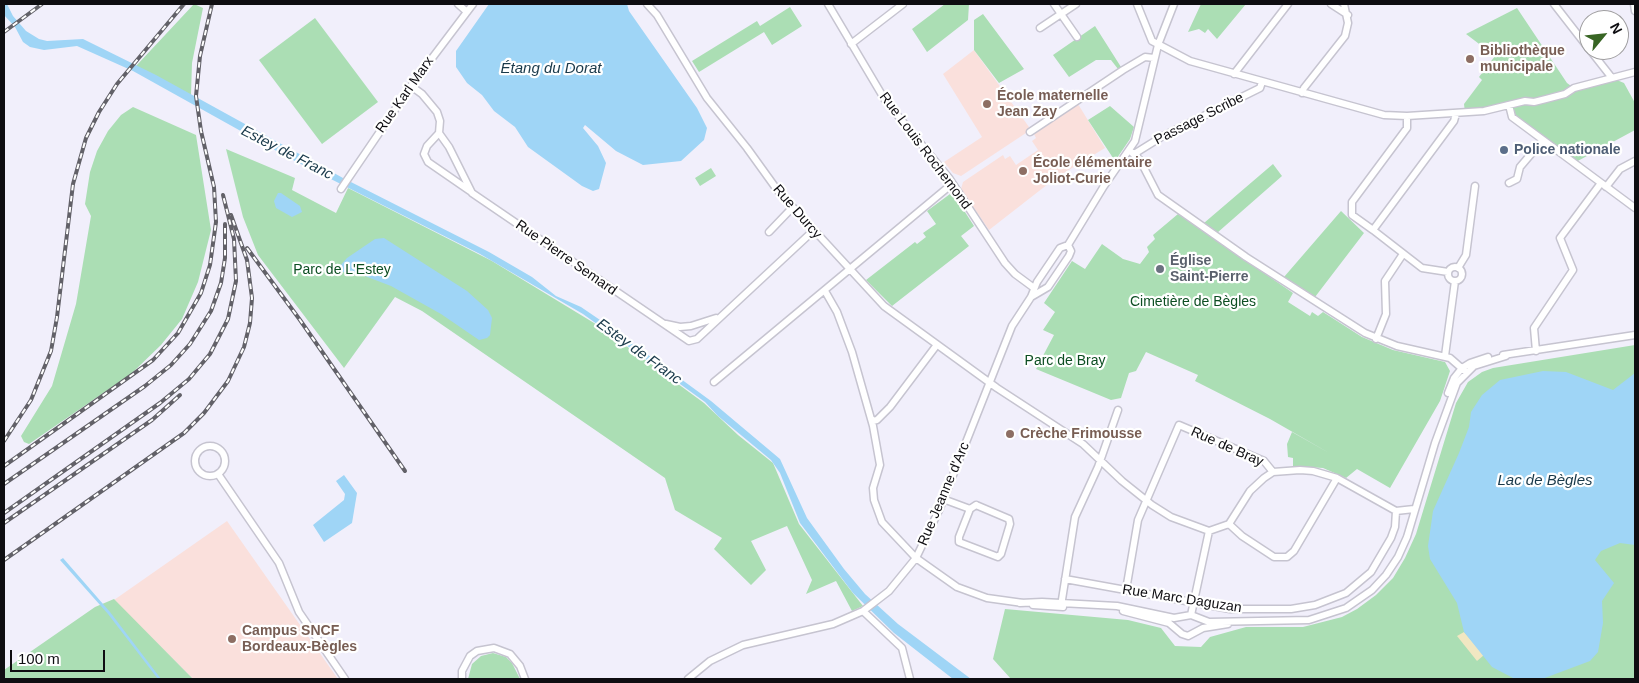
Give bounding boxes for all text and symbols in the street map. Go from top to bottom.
north arrow [1579,10,1629,60]
text: N [1607,20,1626,37]
place label: Bibliothèque municipale [1480,43,1565,75]
marker: Bibliothèque municipale [1464,53,1476,65]
street label: Rue Karl Marx [372,54,438,136]
water label: Étang du Dorat [501,60,601,78]
place label: École maternelle Jean Zay [997,88,1108,120]
street label: Rue Louis Rochemond [875,89,975,213]
street label: Passage Scribe [1152,89,1246,149]
marker: École maternelle Jean Zay [981,98,993,110]
water label: Estey de Franc [238,122,336,184]
place label: Police nationale [1514,142,1621,158]
marker: Police nationale [1498,144,1510,156]
place label: École élémentaire Joliot-Curie [1033,155,1152,188]
marker: École élémentaire Joliot-Curie [1017,165,1029,177]
street label: Rue Durcy [769,182,825,242]
street label: Rue Pierre Semard [512,217,620,299]
place label: Église Saint-Pierre [1170,253,1249,286]
park label: Parc de L'Estey [293,262,391,278]
marker: Église Saint-Pierre [1154,263,1166,275]
park label: Cimetière de Bègles [1130,294,1256,310]
water label: Estey de Franc [593,315,685,389]
park label: Parc de Bray [1025,353,1105,369]
street label: Rue de Bray [1188,424,1266,470]
place label: Crèche Frimousse [1020,426,1142,442]
marker: Crèche Frimousse [1004,428,1016,440]
street label: Rue Jeanne d'Arc [915,440,973,548]
water label: Lac de Bègles [1497,472,1593,490]
street label: Rue Marc Daguzan [1121,581,1243,617]
place label: Campus SNCF Bordeaux-Bègles [242,623,357,656]
marker: Campus SNCF Bordeaux-Bègles [226,633,238,645]
scale bar [12,640,108,672]
text: 100 m [18,650,60,667]

